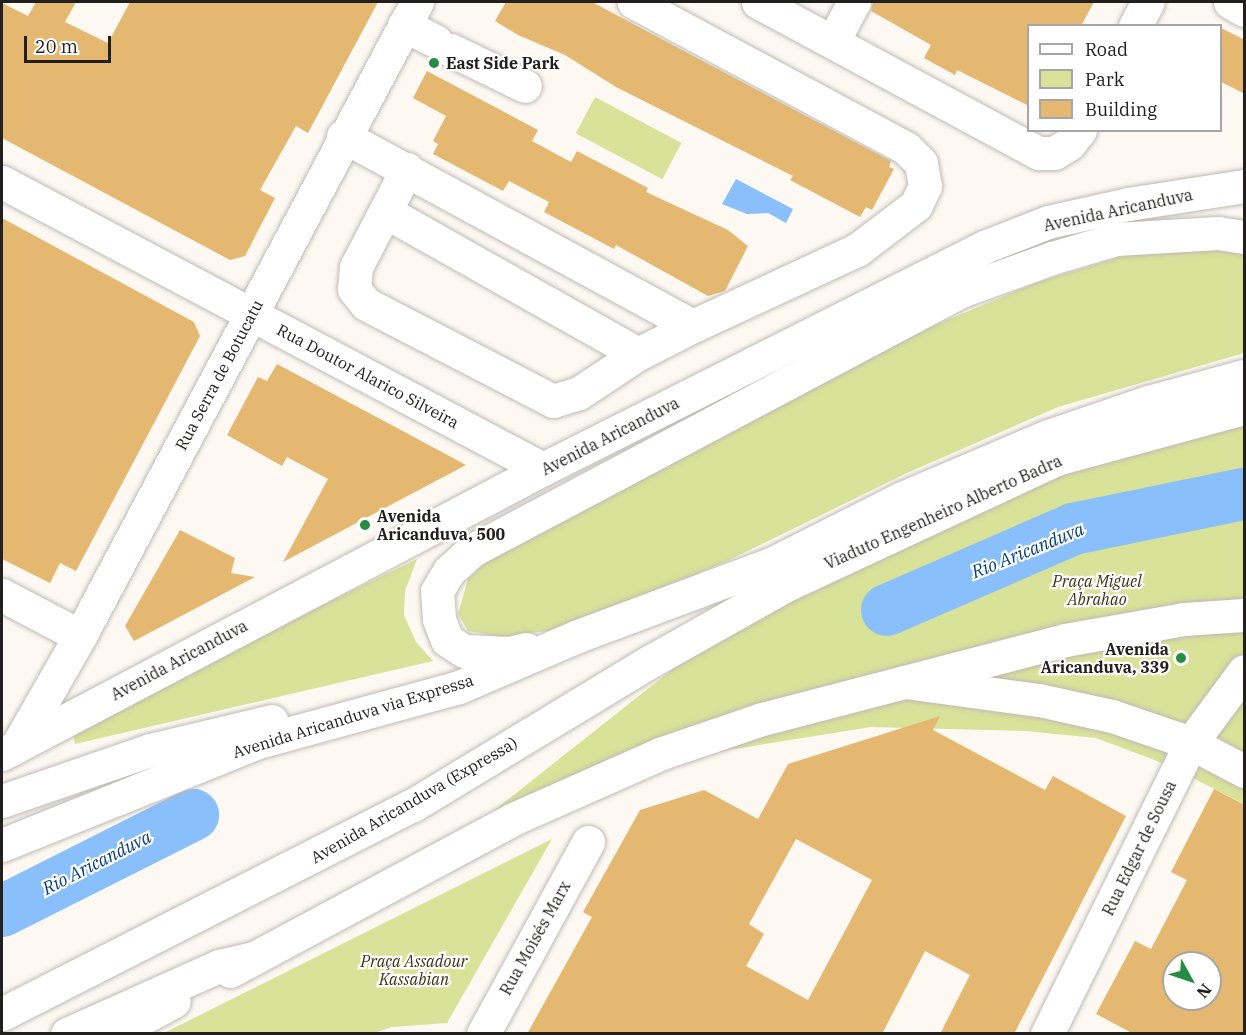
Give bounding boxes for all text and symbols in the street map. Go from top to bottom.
scale bar [27,24,114,62]
legend [1027,24,1222,132]
text: 20 m [35,35,78,58]
text: Road [1085,38,1128,61]
place label: East Side Park [446,53,559,73]
marker: East Side Park [427,56,441,70]
text: Park [1085,68,1124,91]
text: Building [1085,98,1157,121]
street label: Avenida Aricanduva [1042,185,1194,235]
street label: Rua Serra de Botucatu [171,297,267,453]
street label: Rua Doutor Alarico Silveira [274,320,462,432]
street label: Avenida Aricanduva [538,393,682,479]
street label: Viaduto Engenheiro Alberto Badra [821,451,1065,573]
place label: Avenida Aricanduva, 500 [377,506,505,544]
marker: Avenida Aricanduva, 500 [358,518,372,532]
water label: Rio Aricanduva [969,519,1087,583]
park label: Praça Miguel Abrahao [1052,571,1142,609]
street label: Avenida Aricanduva [107,616,251,704]
place label: Avenida Aricanduva, 339 [1041,639,1169,677]
marker: Avenida Aricanduva, 339 [1174,651,1188,665]
street label: Avenida Aricanduva via Expressa [230,670,476,762]
street label: Avenida Aricanduva (Expressa) [307,733,521,867]
street label: Rua Edgar de Sousa [1098,777,1180,919]
water label: Rio Aricanduva [39,826,155,900]
street label: Rua Moisés Marx [496,878,574,998]
park label: Praça Assadour Kassabian [360,951,468,989]
north arrow [1162,951,1222,1011]
text: N [1193,980,1216,1003]

